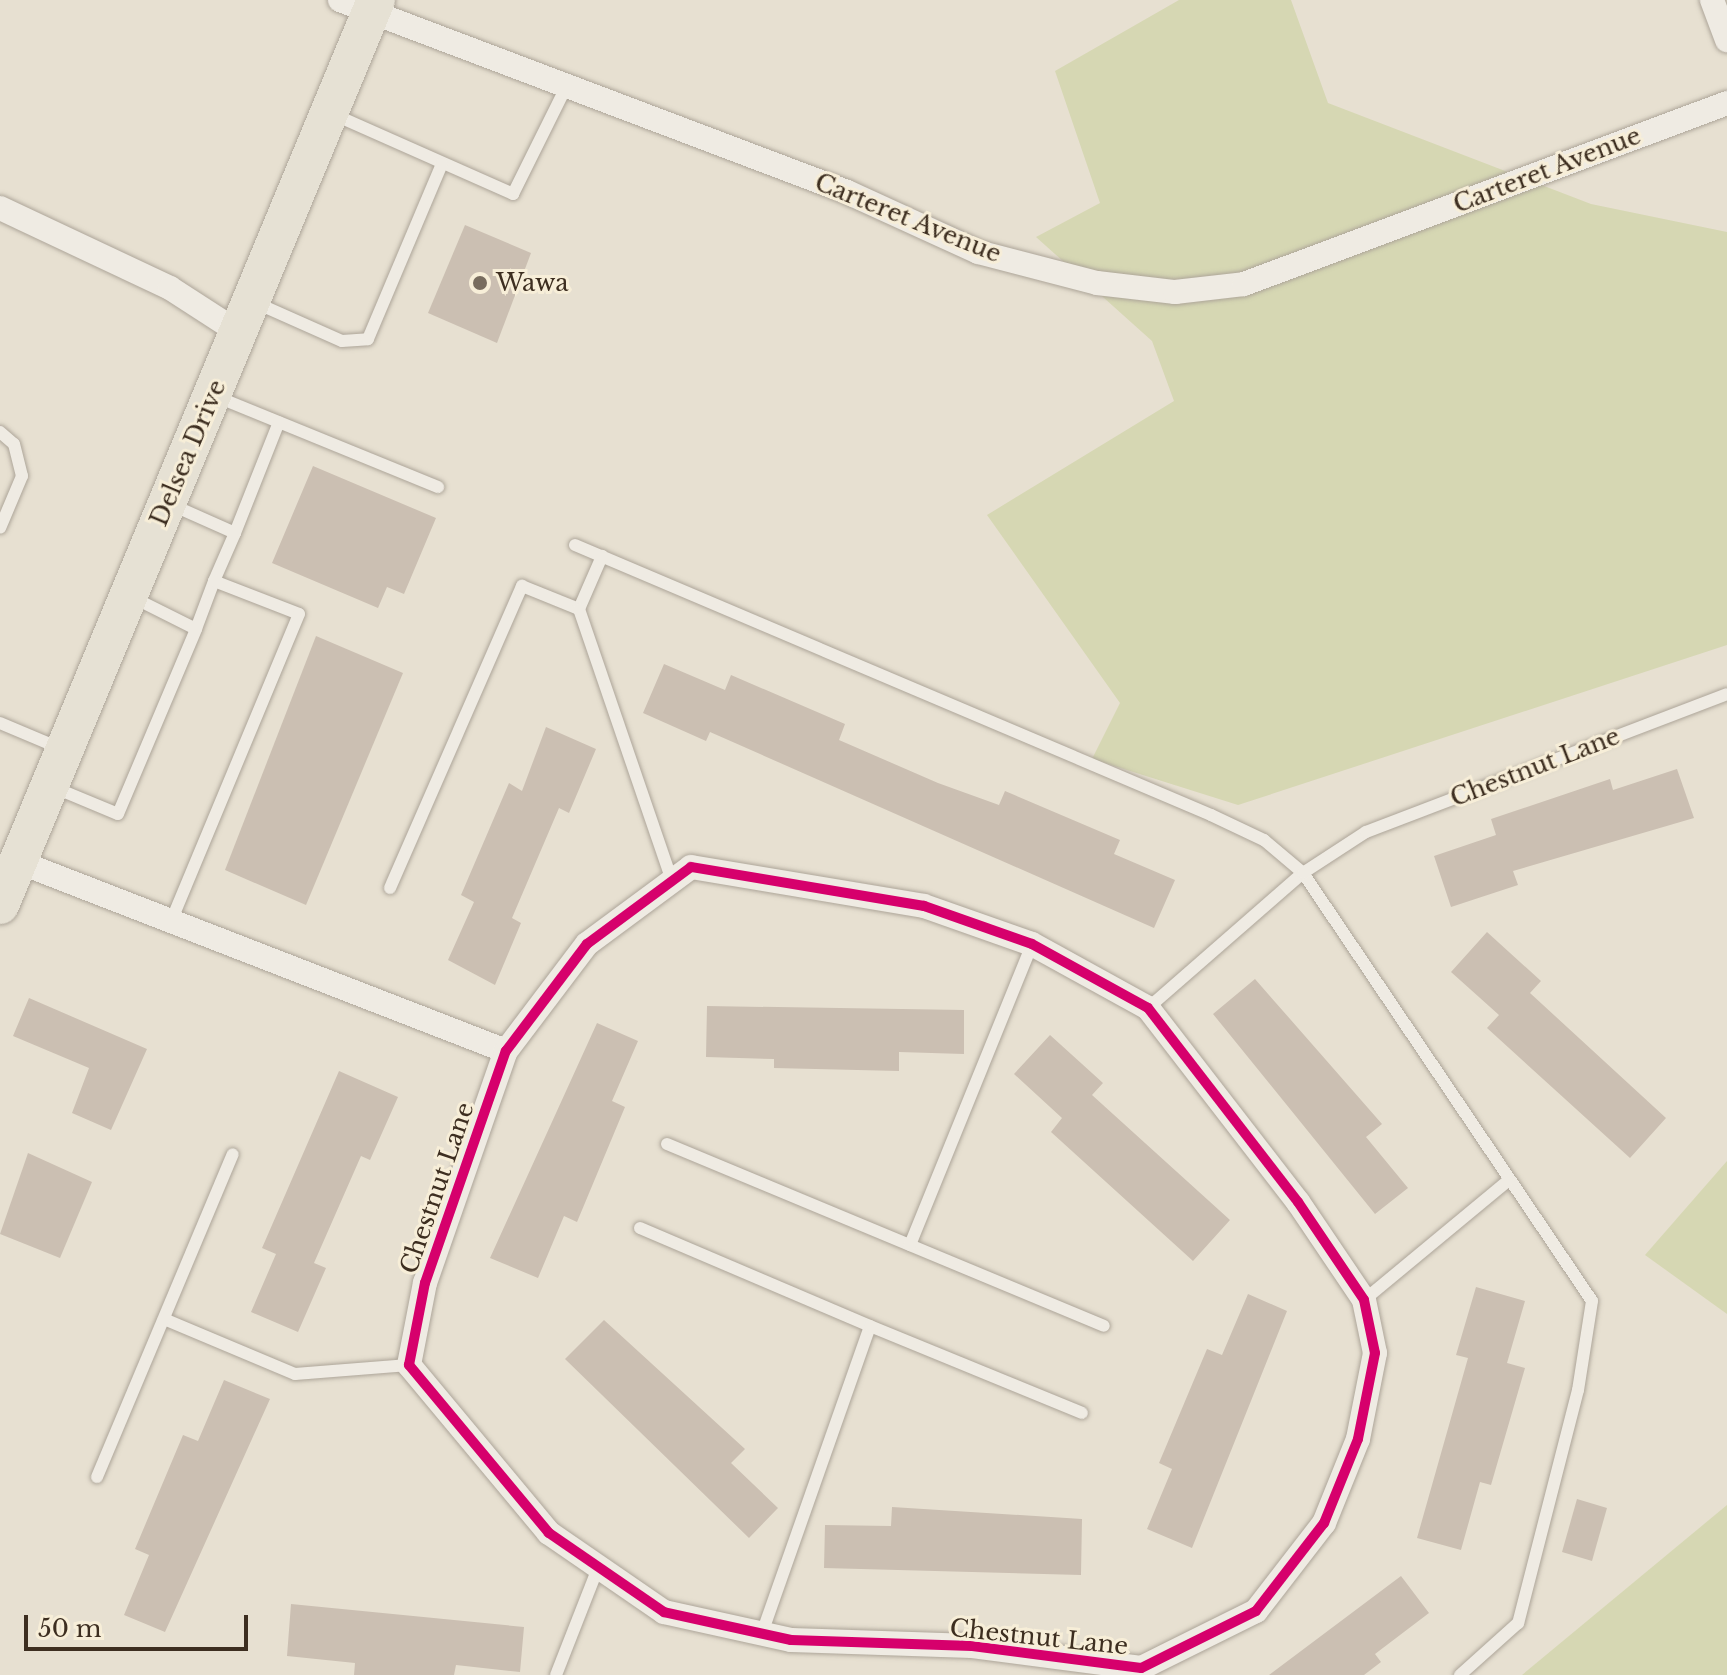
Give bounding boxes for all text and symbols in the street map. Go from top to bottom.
street label: Carteret Avenue [1449,121,1645,219]
street label: Carteret Avenue [810,167,1006,269]
place label: Wawa [496,269,568,297]
marker: Wawa [471,274,489,292]
street label: Delsea Drive [144,375,232,531]
street label: Chestnut Lane [1446,721,1624,813]
street label: Chestnut Lane [394,1099,480,1277]
scale bar [28,1599,252,1649]
street label: Chestnut Lane [948,1613,1130,1661]
text: 50 m [38,1614,101,1643]

